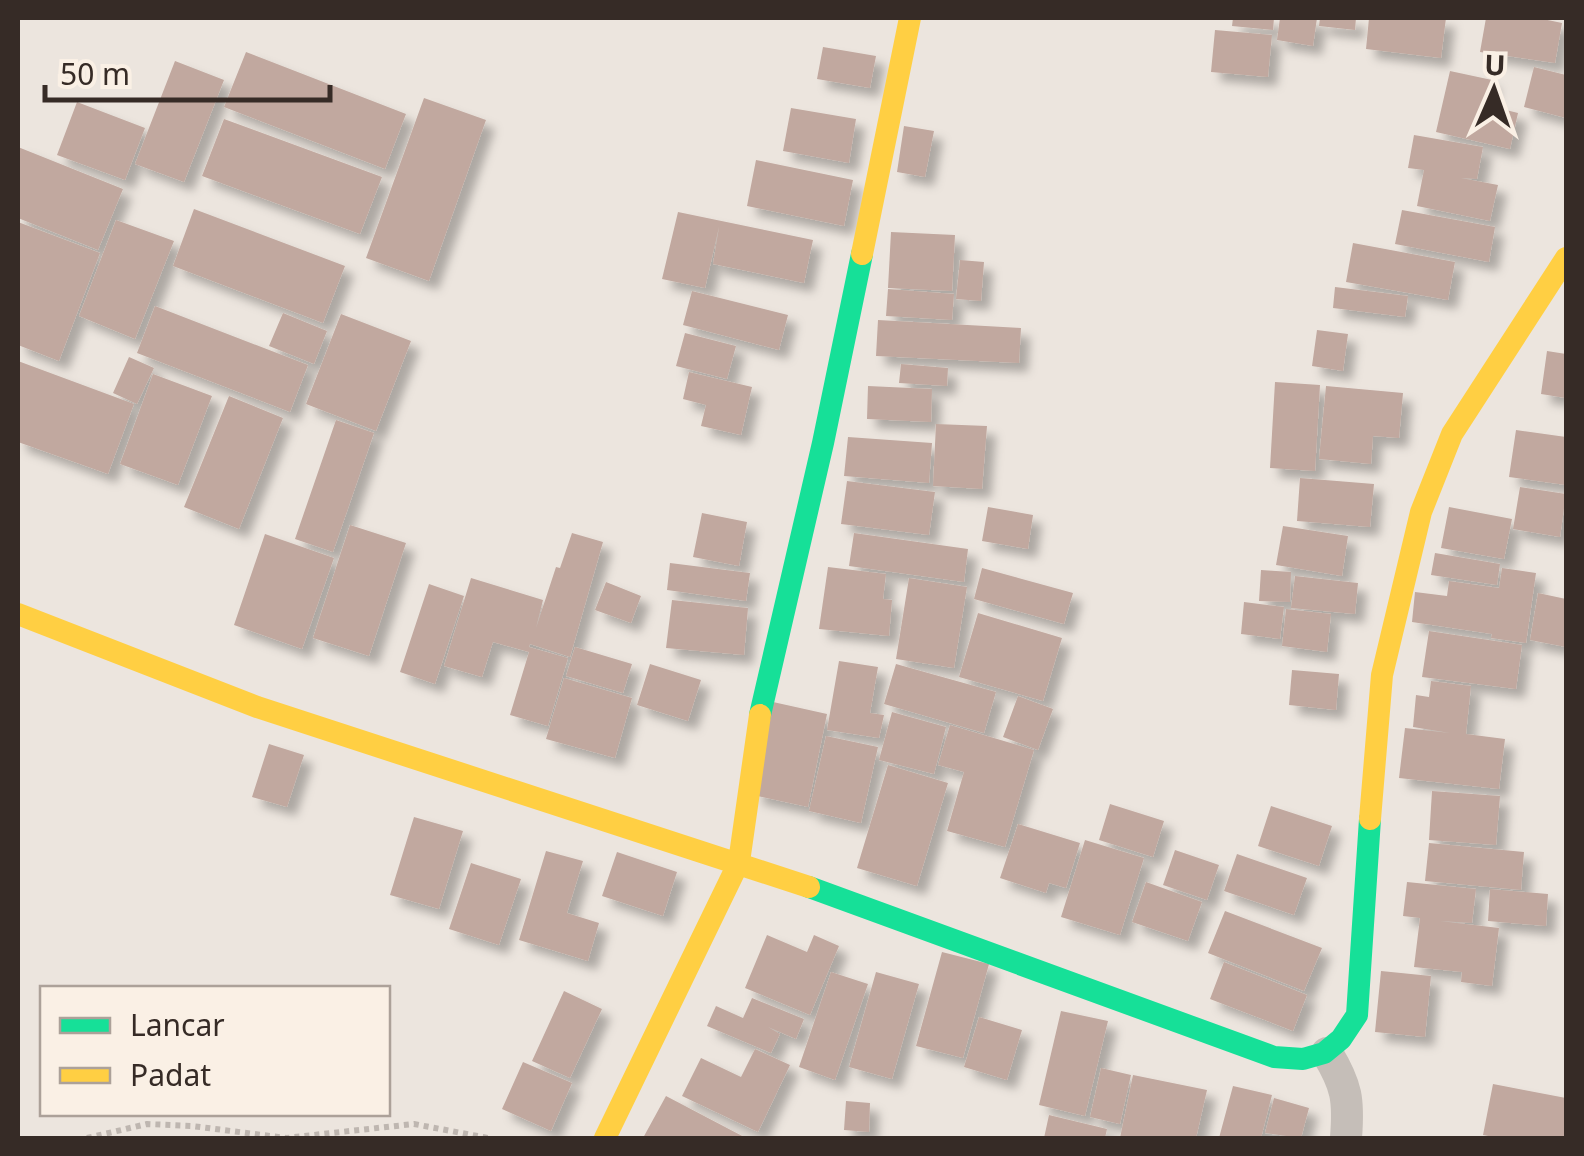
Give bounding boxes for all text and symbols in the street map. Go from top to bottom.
scale bar [45,40,330,102]
north arrow [1444,40,1544,140]
text: U [1484,45,1506,83]
text: 50 m [60,53,130,94]
legend [40,986,390,1116]
text: Lancar [130,1004,225,1045]
text: Padat [130,1054,211,1095]

